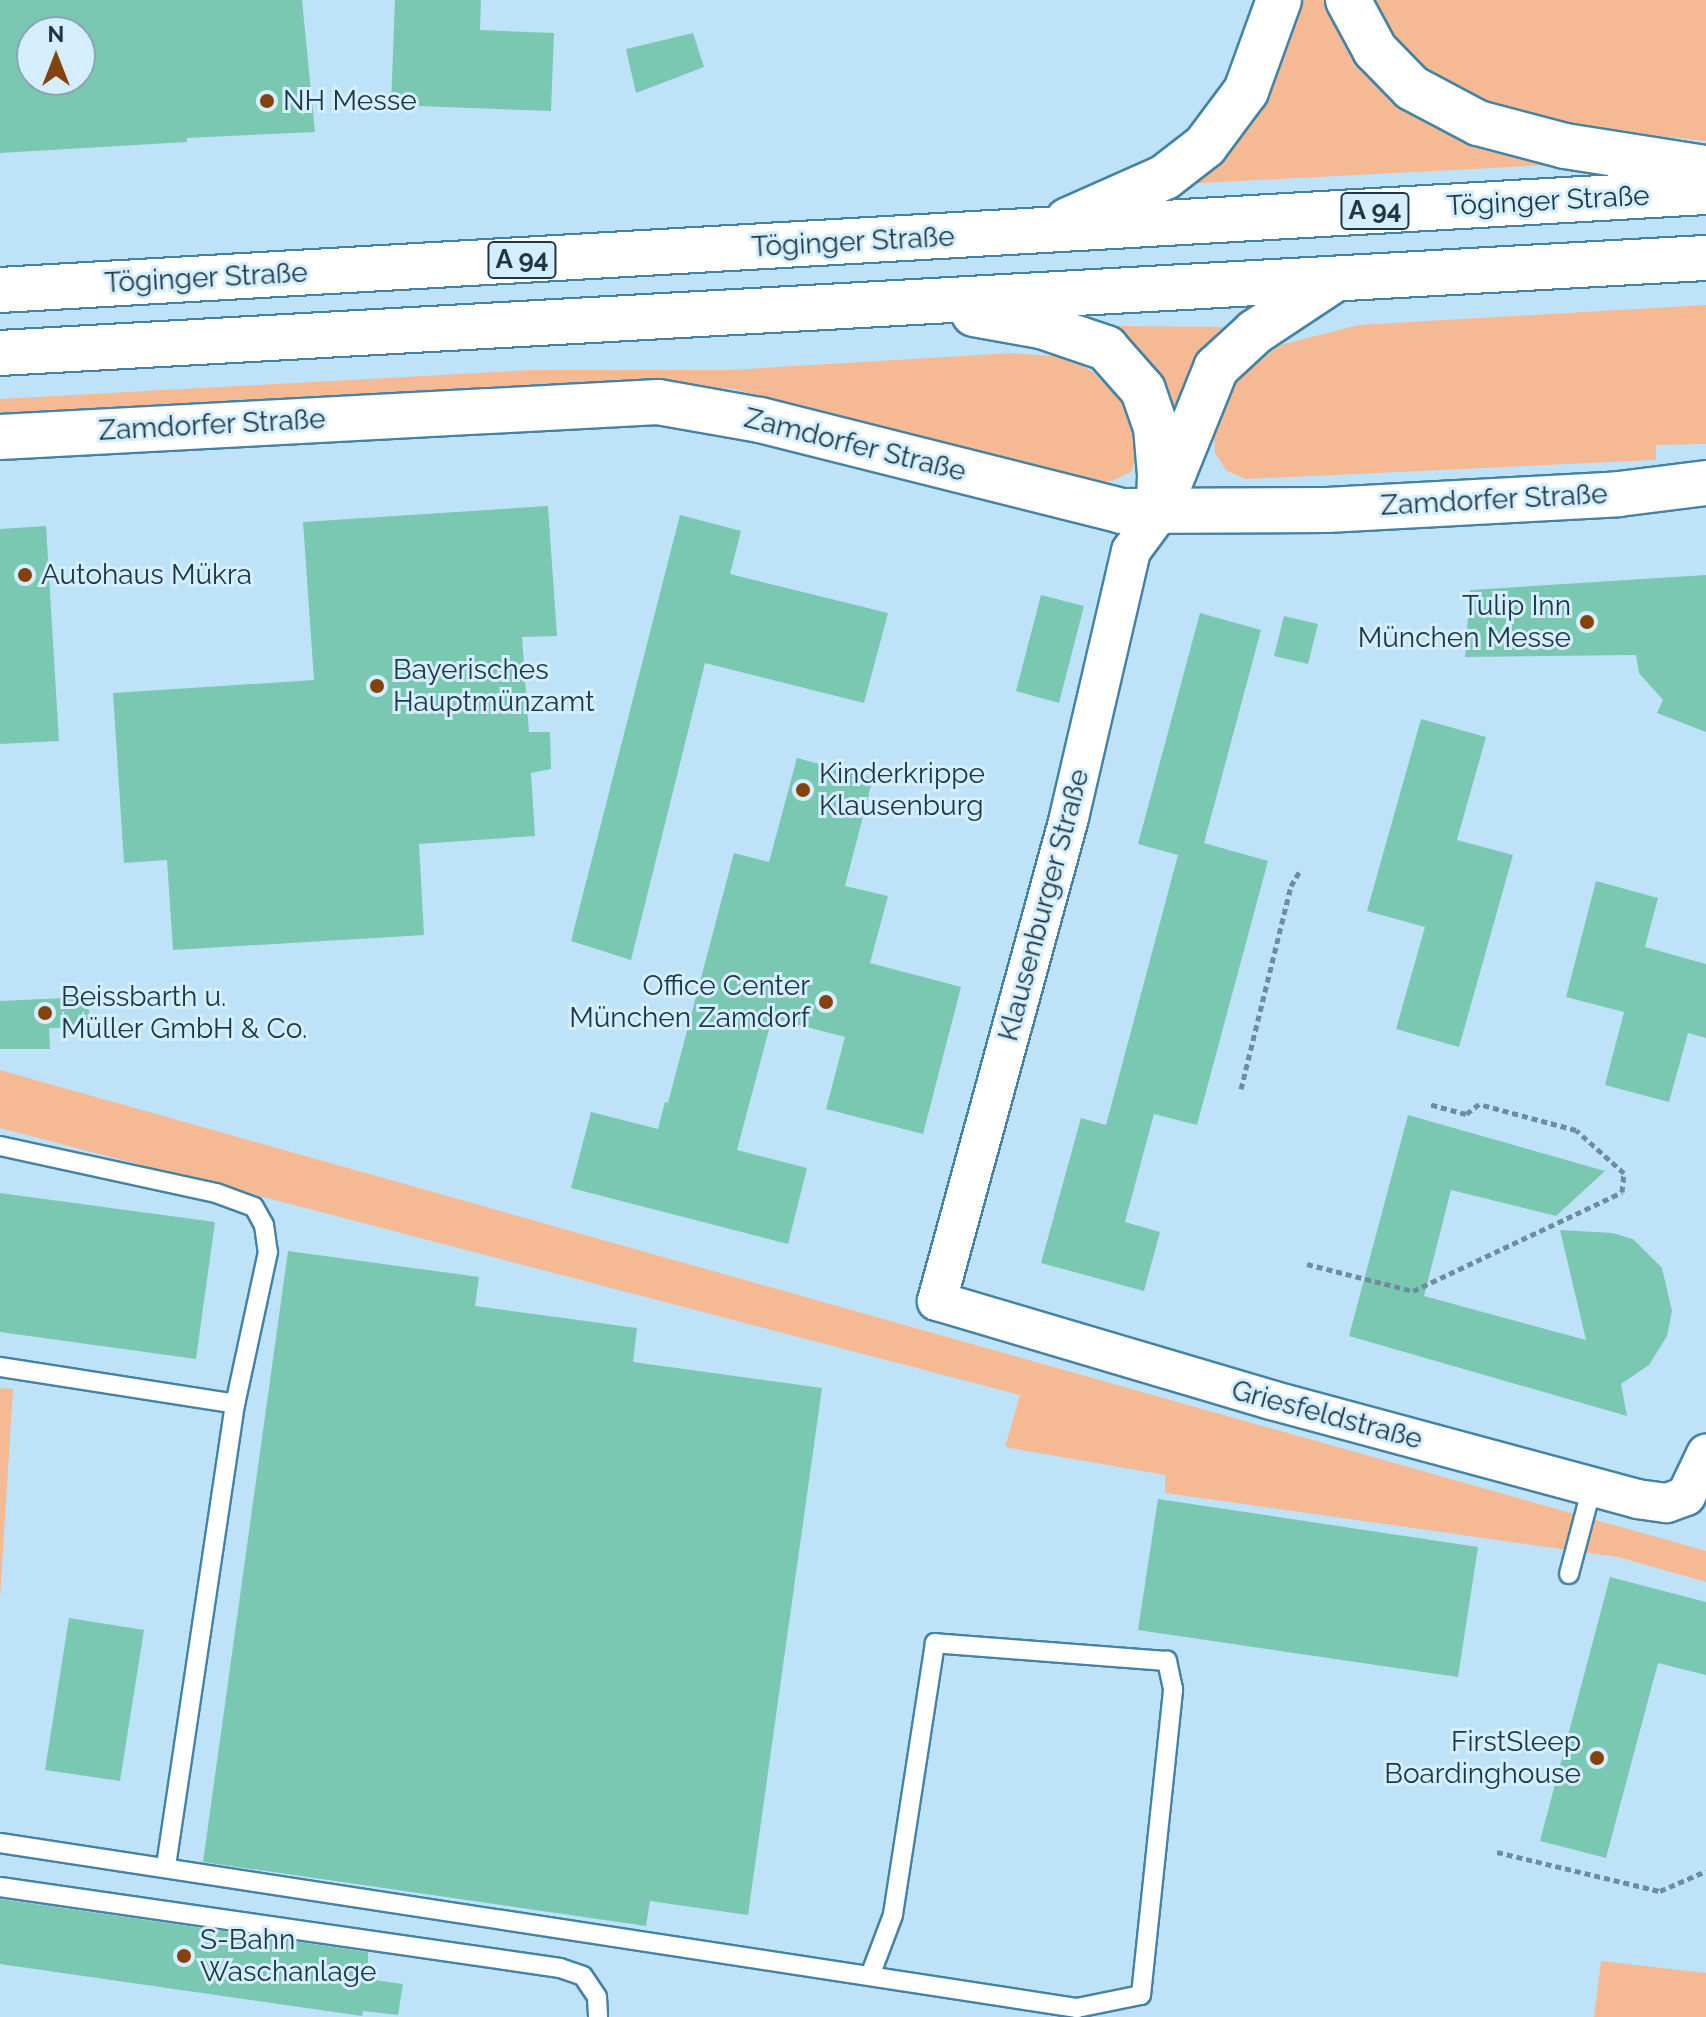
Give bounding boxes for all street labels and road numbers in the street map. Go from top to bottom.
street label: Töginger Straße [1445,179,1651,223]
road number: A 94 [1339,189,1411,233]
street label: Töginger Straße [750,220,956,264]
road number: A 94 [486,238,558,282]
street label: Töginger Straße [103,256,309,300]
street label: Zamdorfer Straße [740,401,970,489]
street label: Zamdorfer Straße [97,402,327,448]
street label: Zamdorfer Straße [1379,477,1609,523]
street label: Klausenburger Straße [991,765,1097,1045]
street label: Griesfeldstraße [1228,1373,1426,1457]

